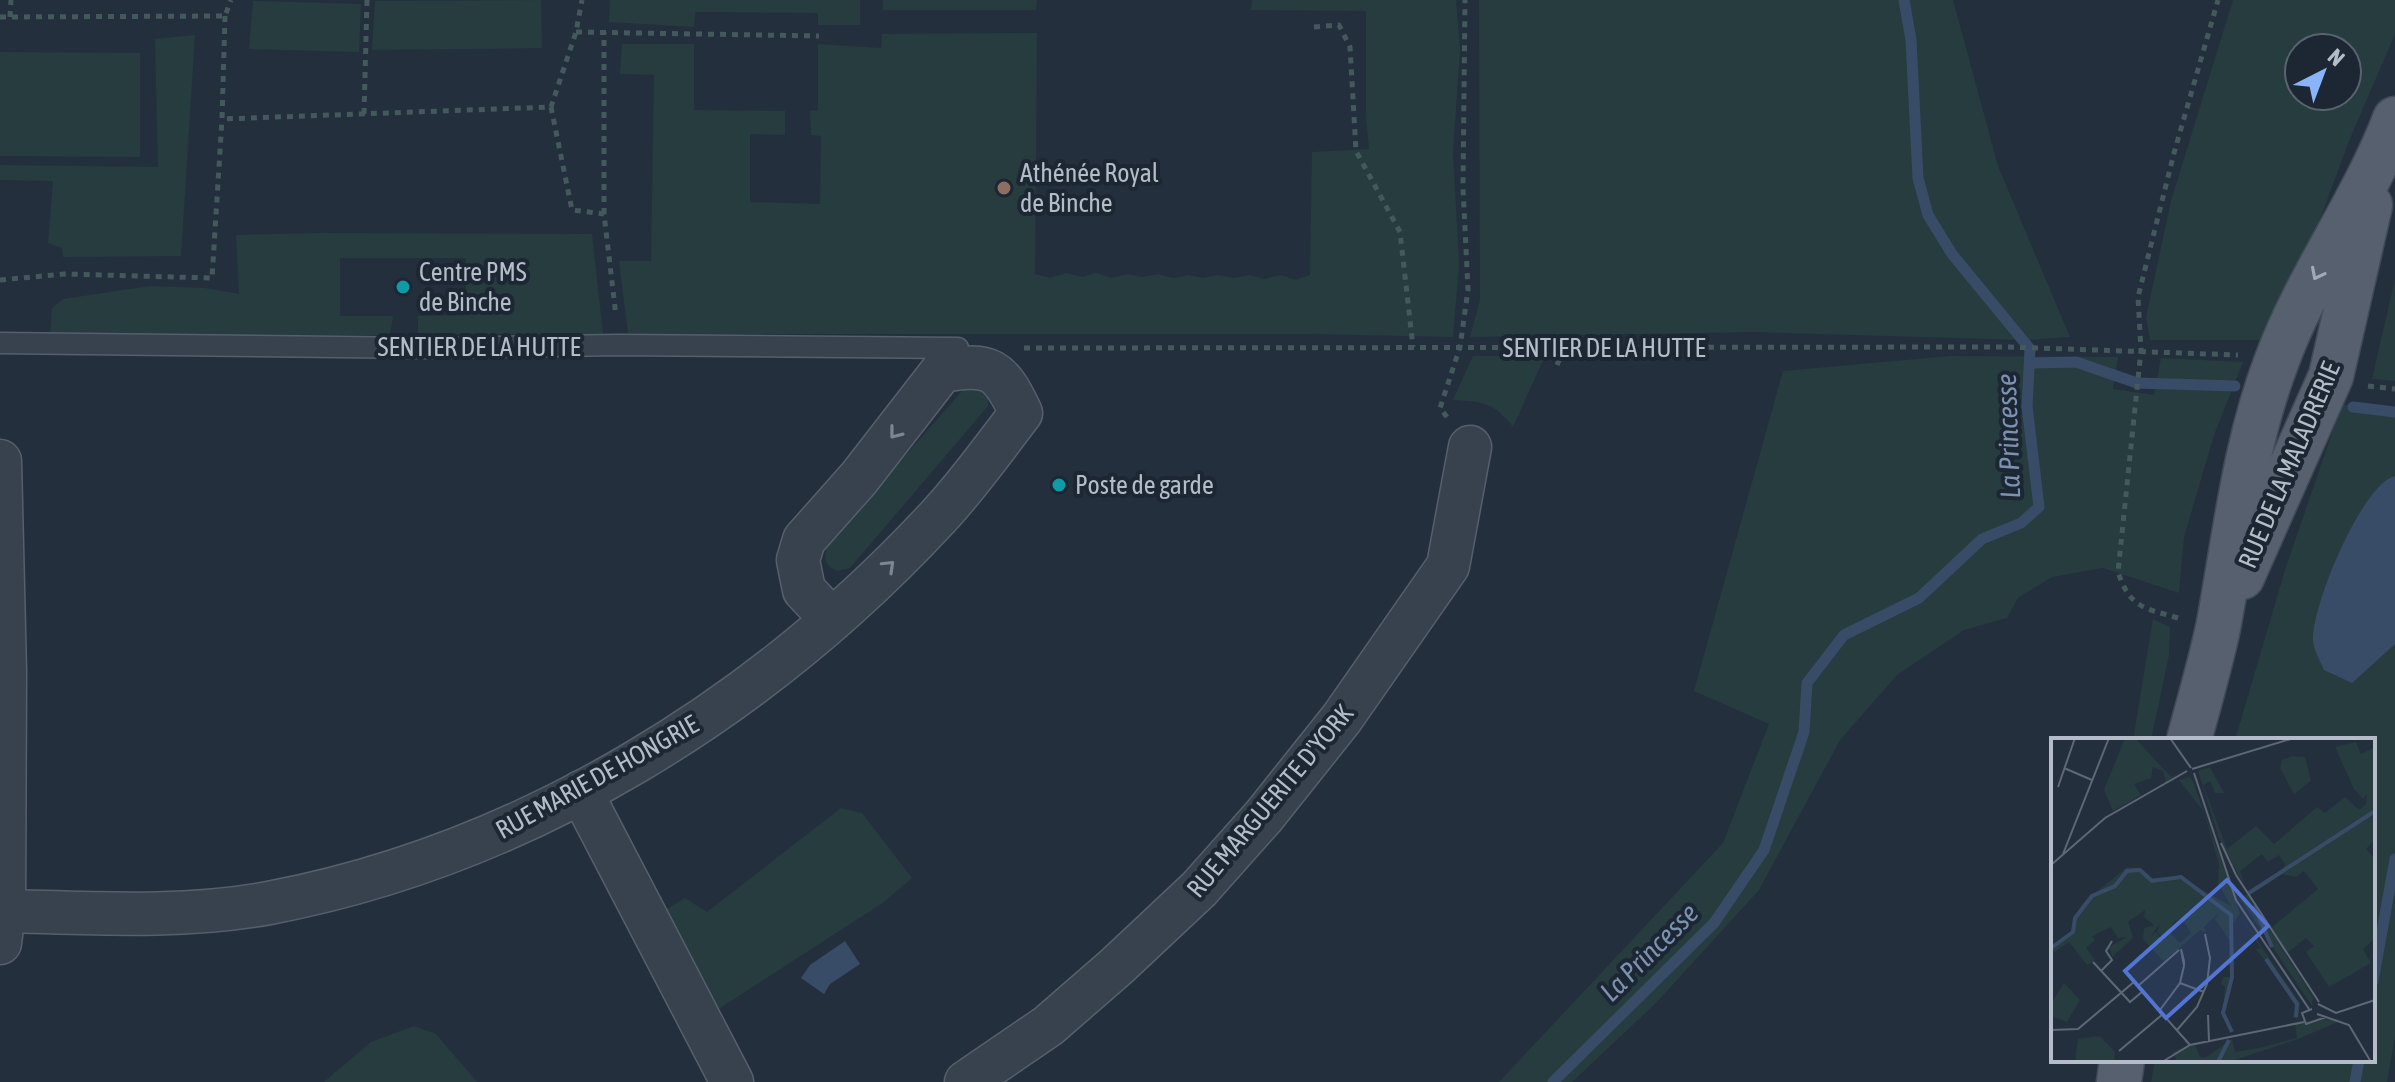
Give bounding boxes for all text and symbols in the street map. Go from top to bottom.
north arrow [2283,32,2363,112]
text: N [2323,43,2350,71]
place label: Athénée Royal de Binche [1020,158,1159,218]
marker: Athénée Royal de Binche [995,179,1013,197]
place label: Centre PMS de Binche [419,257,527,317]
one-way arrow [2311,266,2326,280]
marker: Centre PMS de Binche [394,278,412,296]
street label: SENTIER DE LA HUTTE [378,332,580,362]
street label: SENTIER DE LA HUTTE [1503,333,1705,363]
street label: RUE DE LA MALADRERIE [2232,357,2346,573]
water label: La Princesse [1990,373,2026,499]
one-way arrow [890,424,904,439]
place label: Poste de garde [1075,470,1214,500]
marker: Poste de garde [1050,476,1068,494]
one-way arrow [880,561,894,576]
street label: RUE MARGUERITE D'YORK [1181,698,1360,903]
street label: RUE MARIE DE HONGRIE [491,709,703,845]
inset map [2051,738,2375,1062]
water label: La Princesse [1593,896,1705,1008]

